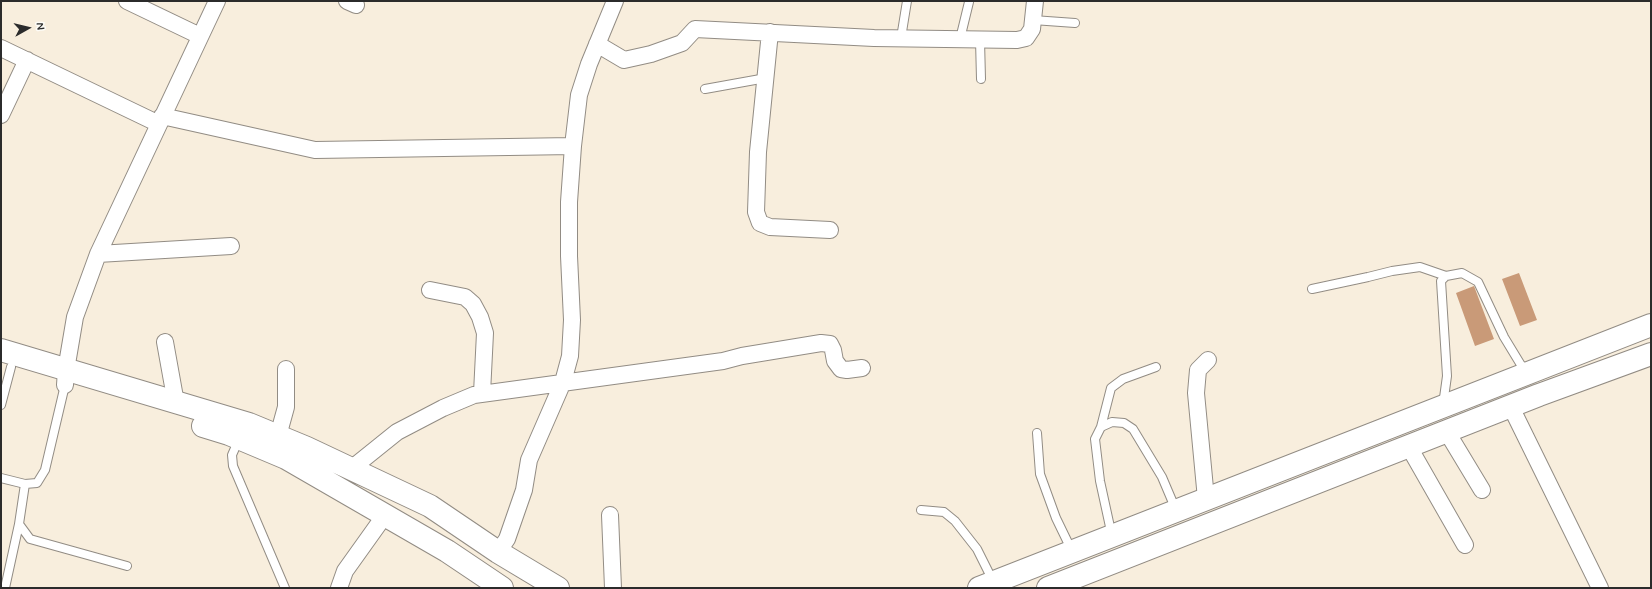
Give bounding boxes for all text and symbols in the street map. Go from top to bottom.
north arrow [8,8,48,48]
text: N [32,22,47,31]

